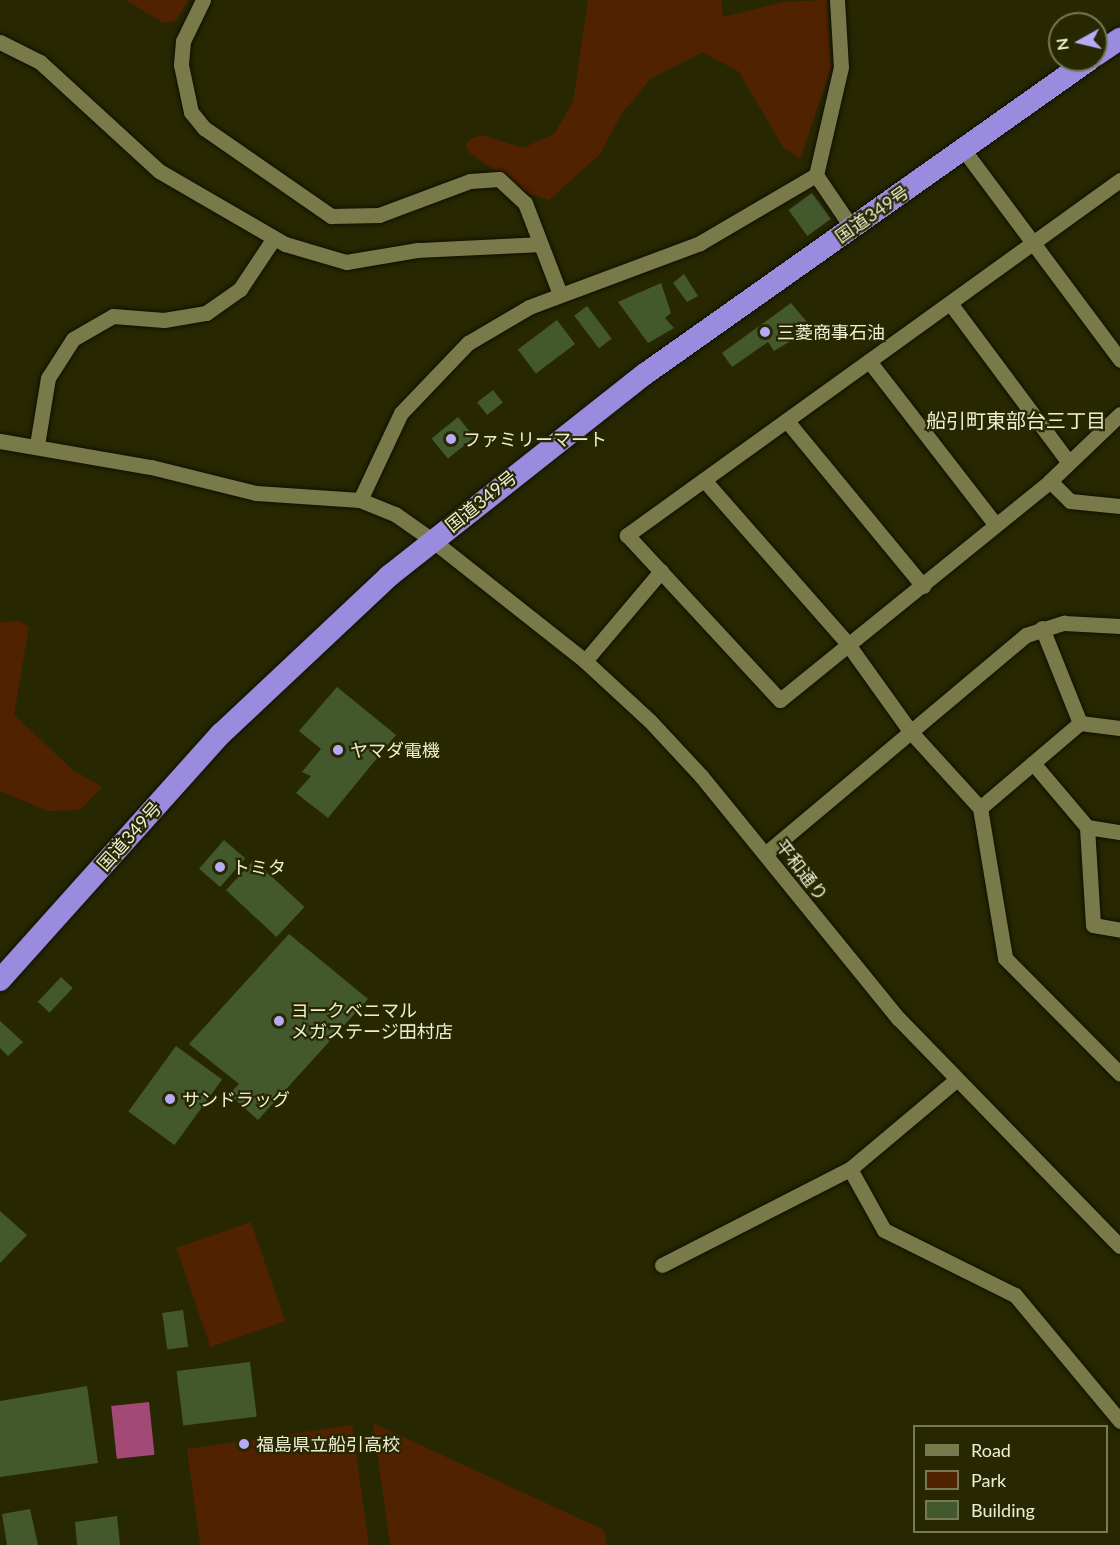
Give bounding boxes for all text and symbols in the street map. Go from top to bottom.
north arrow [1048,12,1108,72]
text: N [1051,37,1072,52]
street label: 国道349号 [831,181,913,247]
place label: 三菱商事石油 [777,321,885,343]
marker: 三菱商事石油 [758,325,772,339]
district label: 船引町東部台三丁目 [926,408,1106,432]
place label: ファミリーマート [463,428,607,450]
marker: ファミリーマート [444,432,458,446]
street label: 国道349号 [441,466,521,536]
place label: ヤマダ電機 [350,739,440,761]
marker: ヤマダ電機 [331,743,345,757]
street label: 国道349号 [92,797,166,875]
street label: 平和通り [771,835,833,905]
place label: トミタ [232,856,286,878]
marker: トミタ [213,860,227,874]
place label: ヨークベニマル メガステージ田村店 [291,1000,453,1042]
marker: ヨークベニマル メガステージ田村店 [272,1014,286,1028]
place label: サンドラッグ [182,1088,290,1110]
marker: サンドラッグ [163,1092,177,1106]
legend [913,1425,1108,1533]
place label: 福島県立船引高校 [256,1433,400,1455]
marker: 福島県立船引高校 [237,1437,251,1451]
text: Road [971,1439,1011,1461]
text: Park [971,1469,1006,1491]
text: Building [971,1499,1035,1521]

